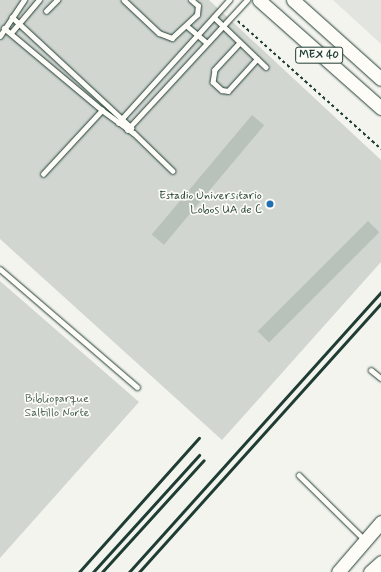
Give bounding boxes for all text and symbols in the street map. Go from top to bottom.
road number: MEX 40 [295,46,343,64]
place label: Estadio Universitario Lobos UA de C [159,190,262,218]
marker: Estadio Universitario Lobos UA de C [265,199,275,209]
park label: Biblioparque Saltillo Norte [24,393,90,421]

